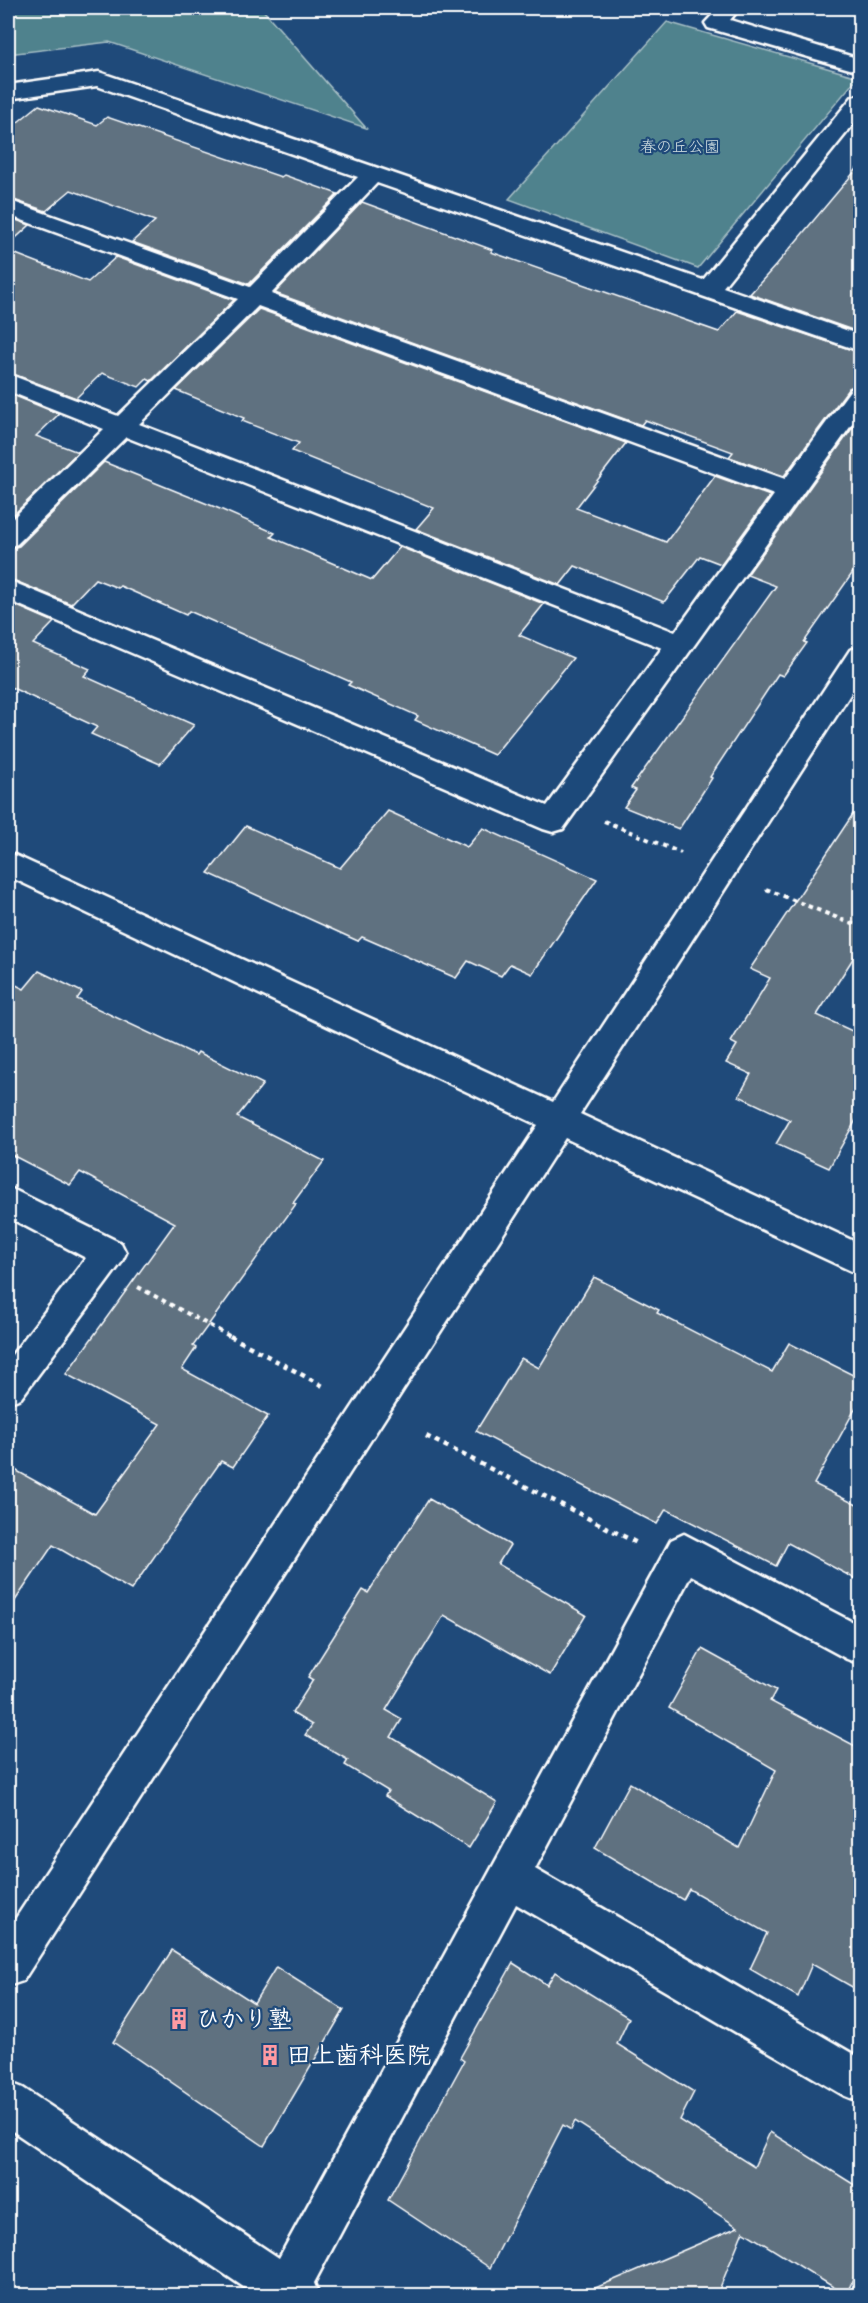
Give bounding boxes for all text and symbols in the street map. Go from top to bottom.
park label: 春の丘公園 [640,138,720,156]
place label: ひかり塾 [196,2005,292,2033]
building icon: ひかり塾 [167,2007,191,2031]
place label: 田上歯科医院 [287,2041,431,2069]
building icon: 田上歯科医院 [258,2043,282,2067]

